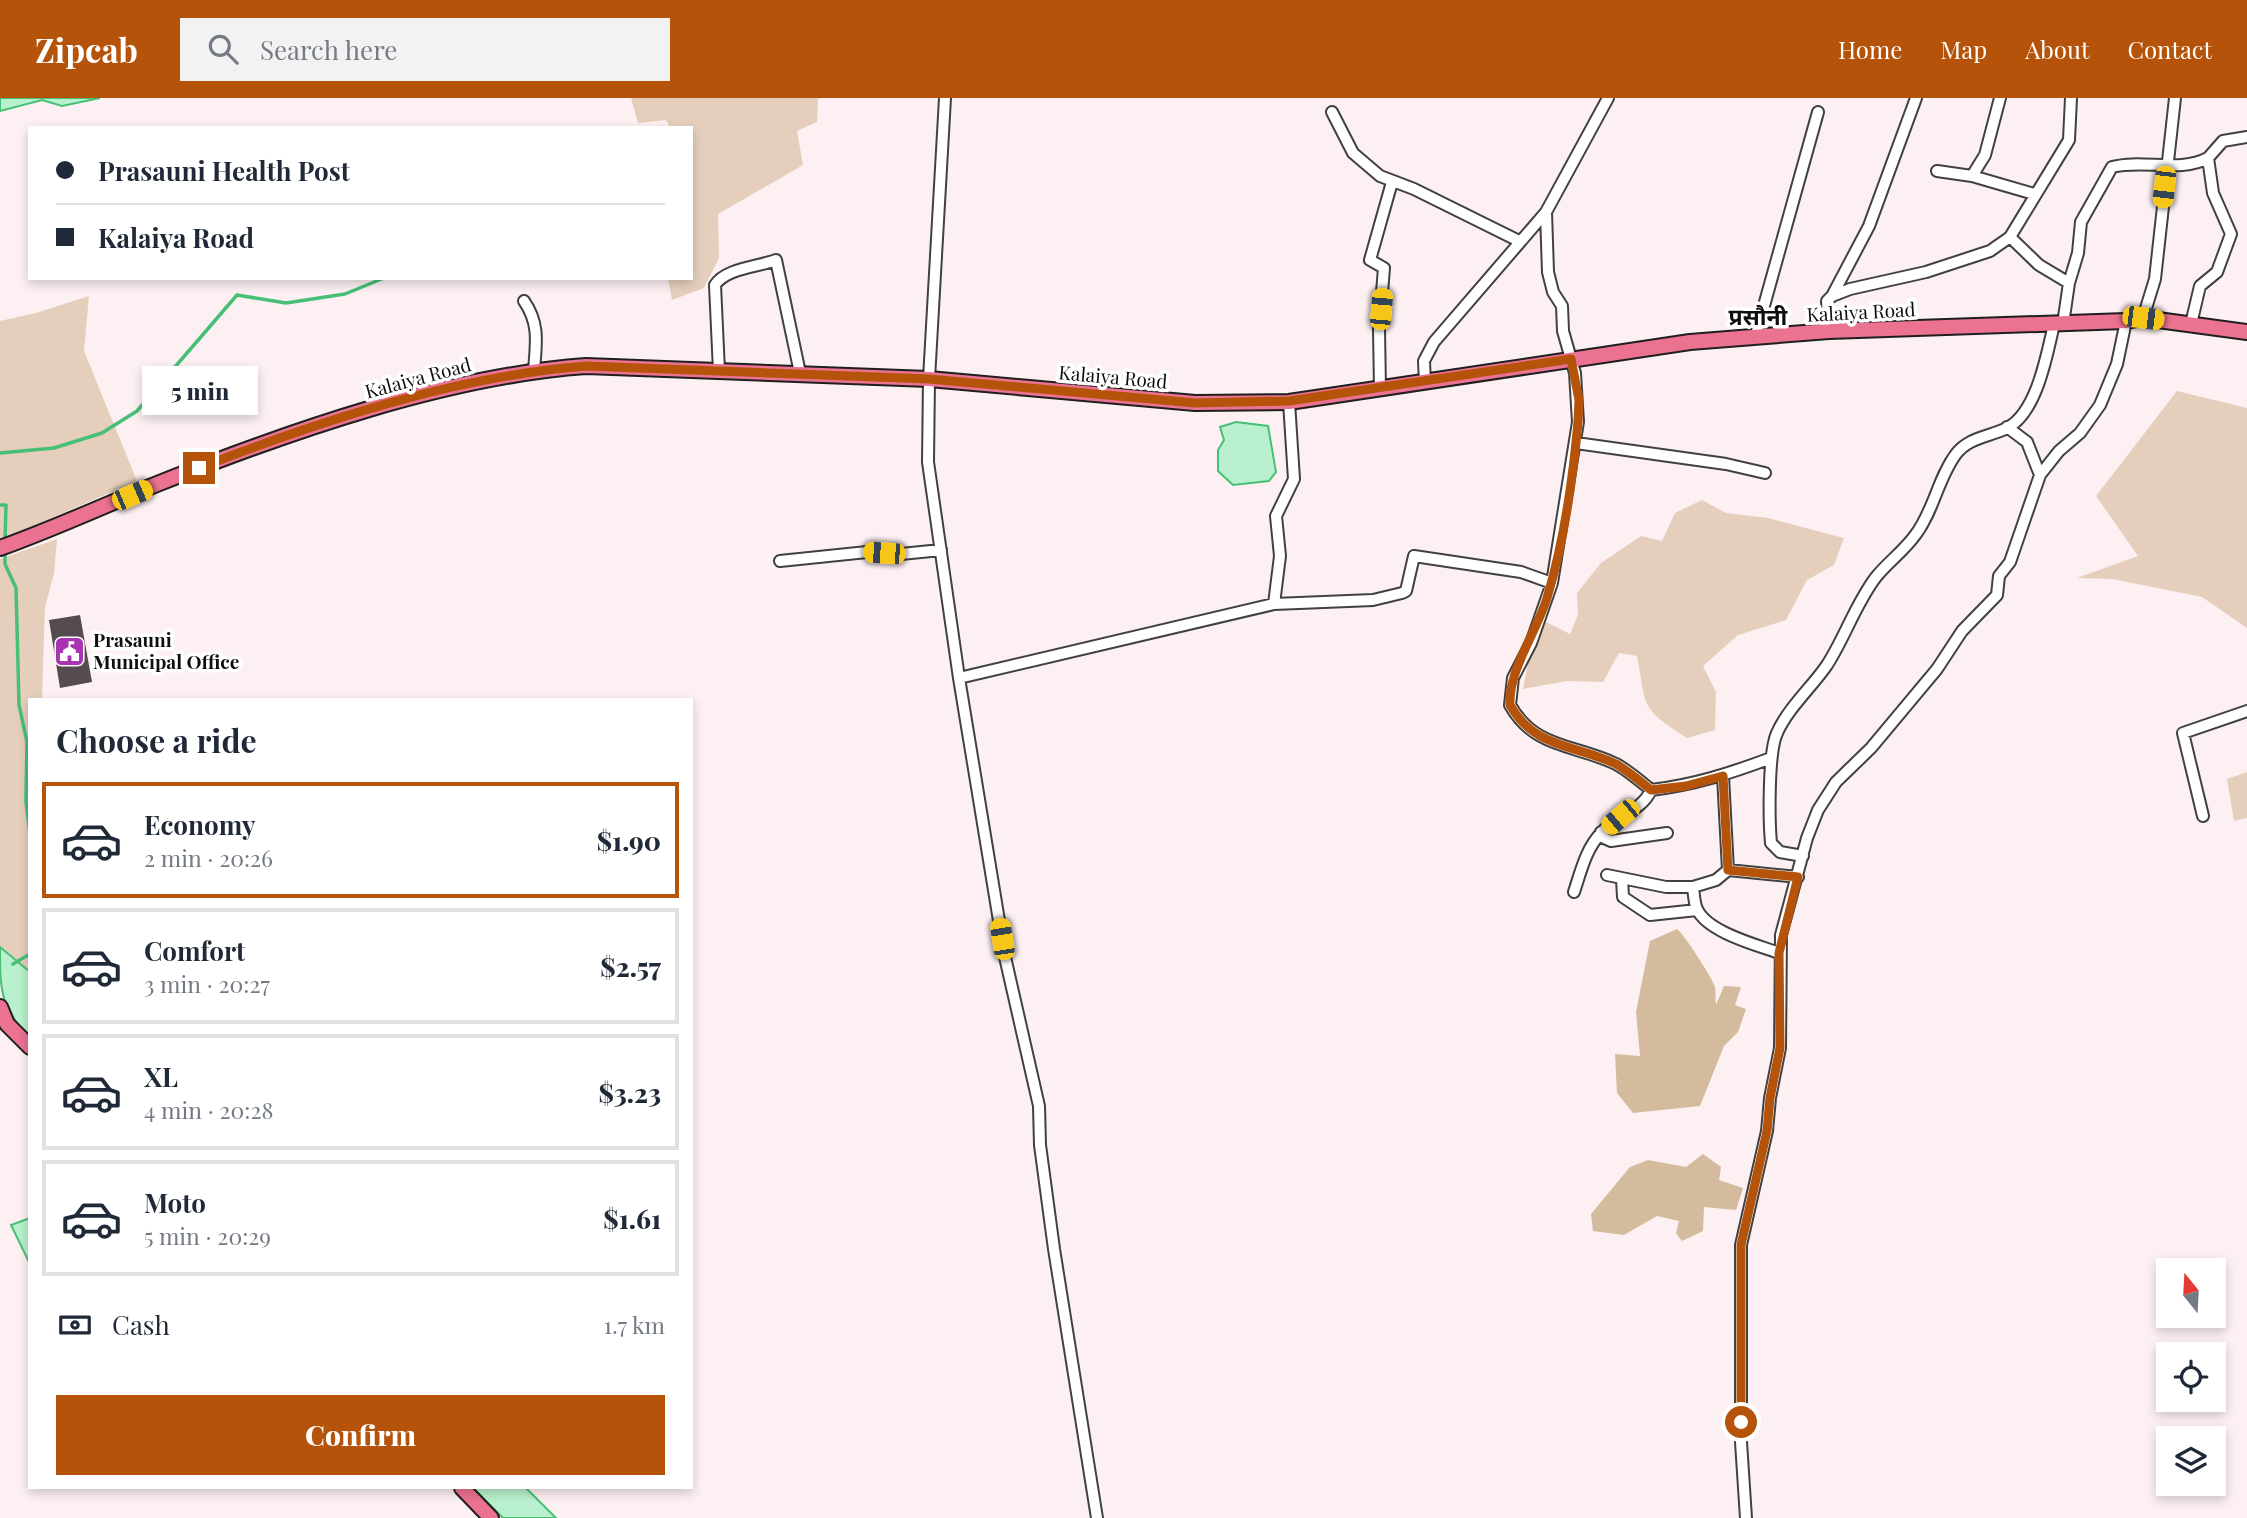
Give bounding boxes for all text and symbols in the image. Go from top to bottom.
search box [180,18,670,81]
text: Zipcab [35,27,138,71]
icon: search [204,30,242,68]
text: Search here [260,32,397,67]
text: Home [1838,33,1902,65]
text: Map [1940,33,1987,65]
text: About [2025,33,2089,65]
text: Contact [2127,33,2212,65]
text: Prasauni Health Post [98,153,350,188]
car [2152,165,2177,209]
text: Kalaiya Road [98,220,254,255]
car [1369,287,1394,331]
street label: Kalaiya Road [1806,295,1916,327]
district label: प्रसौनी [1729,300,1789,331]
car [2121,305,2166,331]
street label: Kalaiya Road [362,350,474,404]
street label: Kalaiya Road [1058,358,1169,394]
callout: 5 min [141,366,257,416]
text: 5 min [171,375,229,406]
route end [183,452,215,484]
car [109,477,156,513]
car [863,541,906,565]
place label: Prasauni Municipal Office [93,626,239,674]
public building icon: Prasauni Municipal Office [53,634,87,668]
text: Choose a ride [56,718,257,761]
car [1598,795,1643,839]
text: Economy [144,807,255,842]
icon: car [60,809,123,872]
text: $1.90 [597,823,661,858]
text: 2 min · 20:26 [144,842,273,873]
car [989,917,1016,961]
text: Comfort [144,933,245,968]
icon: car [60,935,123,998]
text: $2.57 [600,949,661,984]
text: 3 min · 20:27 [144,968,270,999]
text: XL [144,1059,178,1094]
icon: car [60,1061,123,1124]
text: $3.23 [599,1075,661,1110]
text: 4 min · 20:28 [144,1094,273,1125]
text: Moto [144,1185,206,1220]
icon: car [60,1187,123,1250]
text: $1.61 [603,1201,661,1236]
text: 5 min · 20:29 [144,1220,271,1251]
north arrow [2156,1258,2226,1328]
map controls [2156,1258,2226,1496]
icon: cash [56,1306,94,1344]
text: Cash [112,1307,170,1342]
text: 1.7 km [603,1309,665,1340]
button: locate [2156,1342,2226,1412]
button: Confirm [56,1395,665,1475]
route start [1725,1406,1757,1438]
button: layers [2156,1426,2226,1496]

